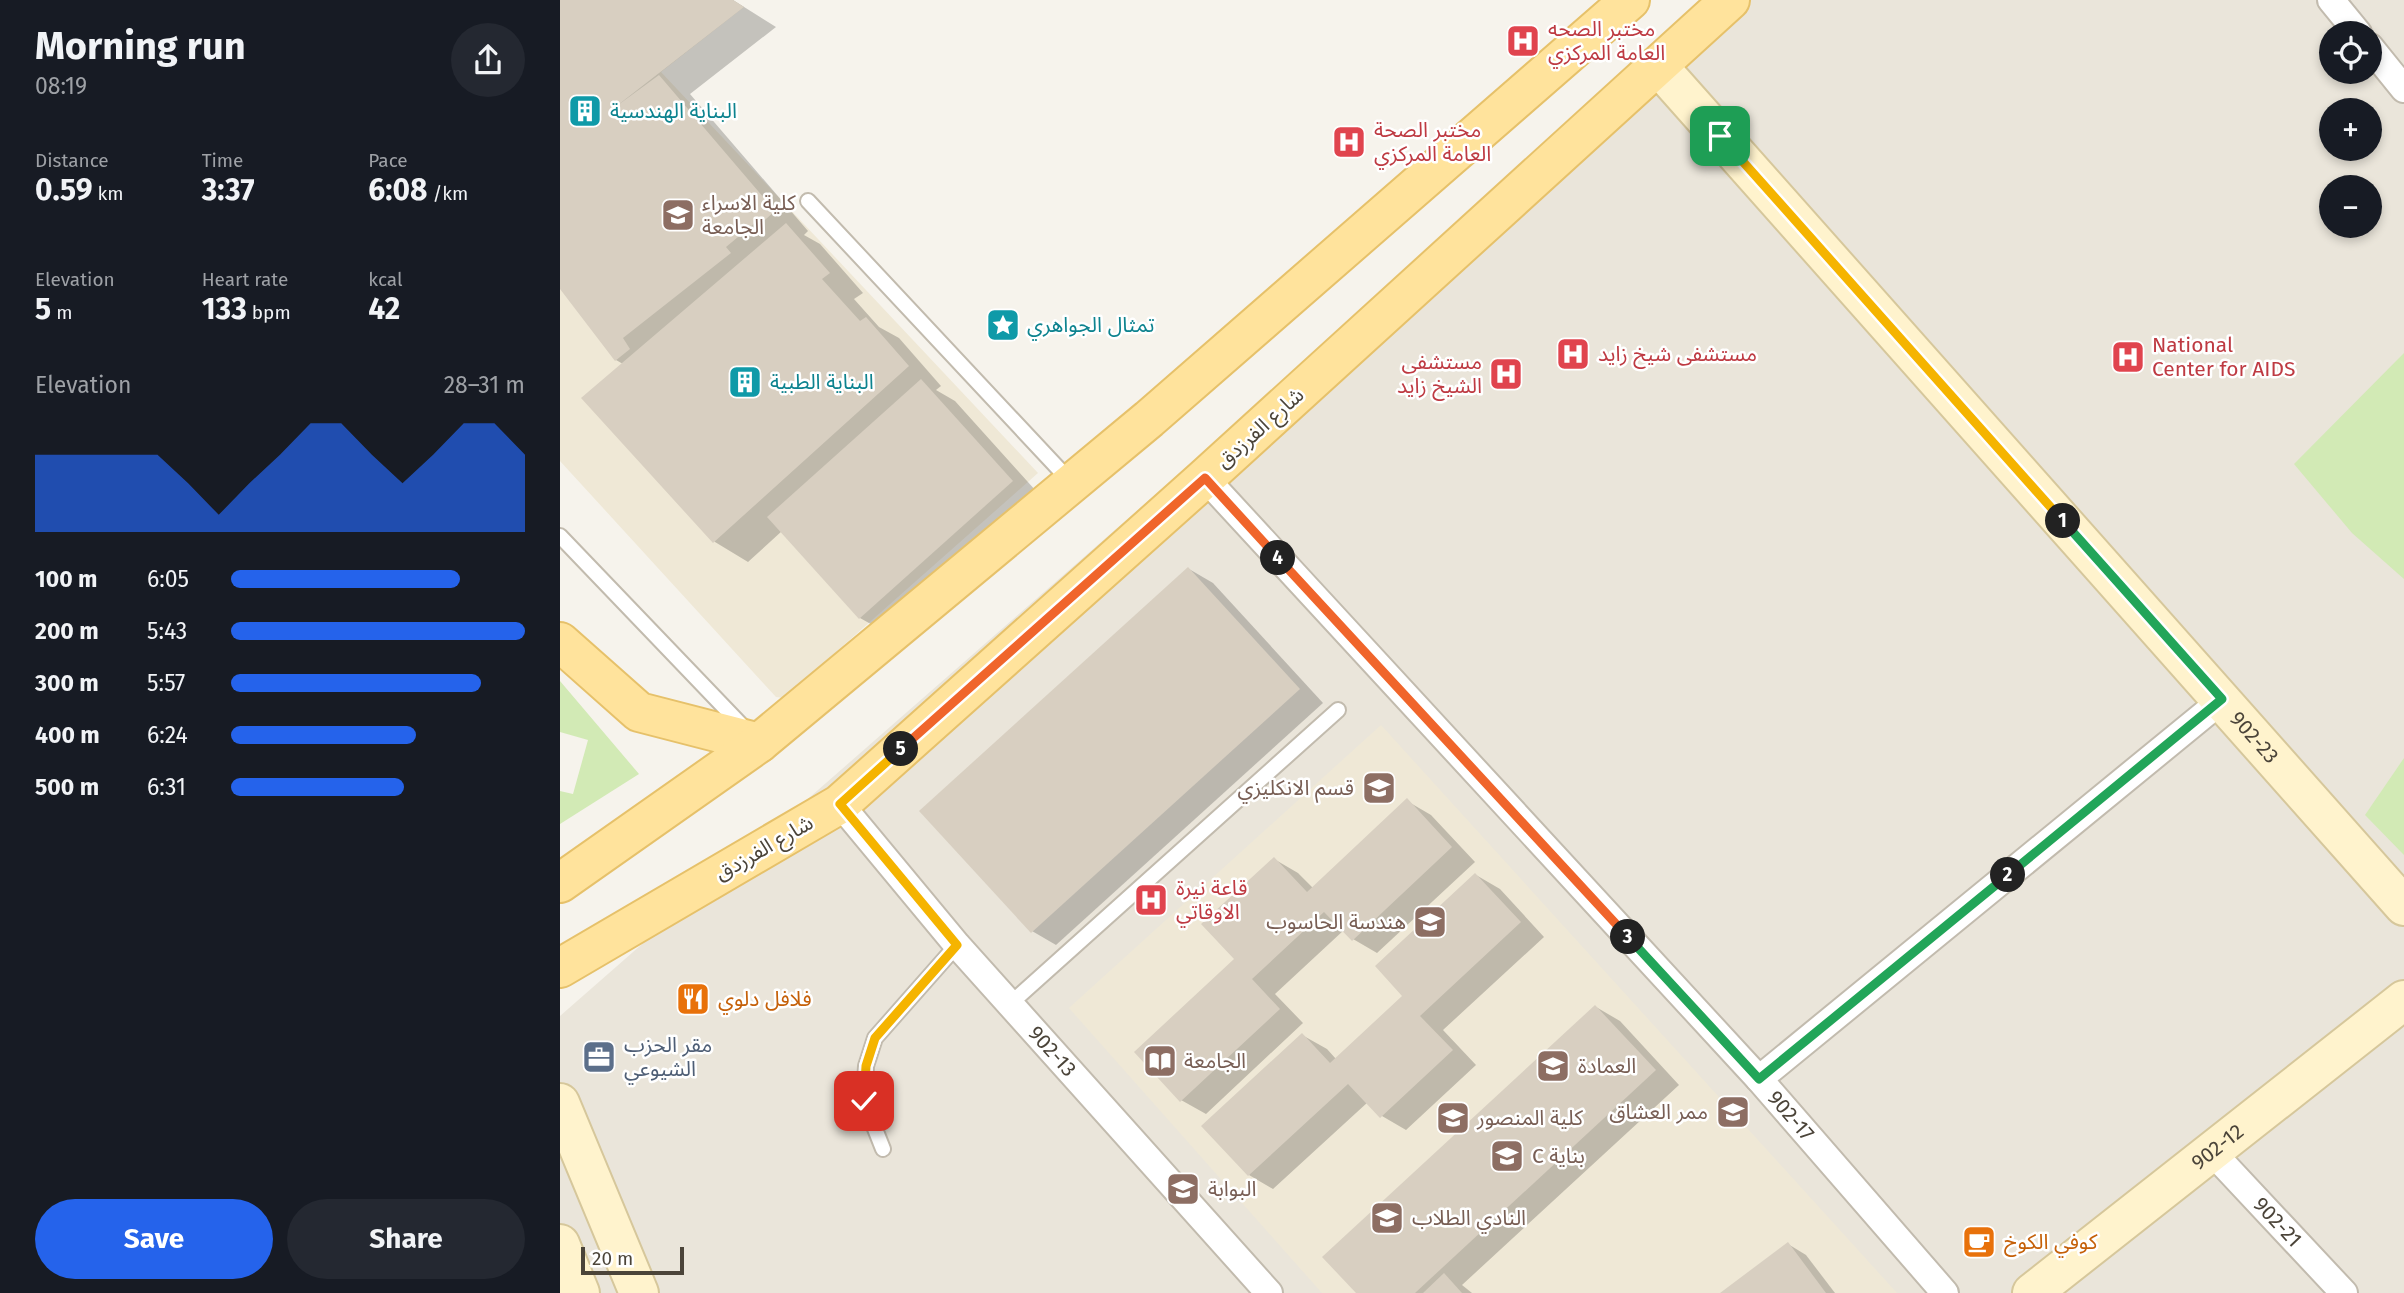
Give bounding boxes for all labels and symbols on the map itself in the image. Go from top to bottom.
place label: مختبر الصحه العامة المركزي [1548,16,1665,69]
hospital icon: مختبر الصحه العامة المركزي [1504,22,1542,60]
building icon: البناية الهندسية [566,92,604,130]
place label: البناية الهندسية [610,98,737,124]
pin [1690,106,1750,166]
place label: مختبر الصحة العامة المركزي [1374,117,1491,170]
hospital icon: مختبر الصحة العامة المركزي [1330,123,1368,161]
place label: كلية الاسراء الجامعة [702,190,796,240]
school or university icon: كلية الاسراء الجامعة [659,196,697,234]
place icon: تمثال الجواهري [984,306,1022,344]
place label: تمثال الجواهري [1027,312,1155,341]
place label: National Center for AIDS [2152,332,2295,382]
hospital icon: مستشفى شيخ زايد [1554,335,1592,373]
hospital icon: National Center for AIDS [2109,338,2147,376]
place label: مستشفى شيخ زايد [1598,341,1757,369]
place label: مستشفى الشيخ زايد [1397,349,1482,401]
hospital icon: مستشفى الشيخ زايد [1487,355,1525,393]
building icon: البناية الطبية [726,363,764,401]
place label: البناية الطبية [770,369,874,395]
street label: شارع الفرزدق [1211,382,1311,476]
pin: 1 [2046,504,2080,538]
pin: 4 [1260,540,1296,576]
street label: 902-23 [2224,706,2284,769]
pin: 5 [884,732,918,766]
school or university icon: قسم الانكليزي [1360,769,1398,807]
place label: قسم الانكليزي [1237,775,1354,804]
street label: شارع الفرزدق [710,809,819,888]
pin: 2 [1990,858,2026,892]
place label: قاعة نيرة الاوقاتي [1176,875,1247,928]
hospital icon: قاعة نيرة الاوقاتي [1132,881,1170,919]
school or university icon: هندسة الحاسوب [1411,903,1449,941]
place label: هندسة الحاسوب [1266,909,1406,935]
pin: 3 [1610,920,1646,954]
restaurant icon: فلافل دلوي [674,980,712,1018]
place label: فلافل دلوي [718,986,812,1015]
street label: 902-13 [1023,1020,1082,1082]
place label: مقر الحزب الشيوعي [624,1032,712,1085]
office icon: مقر الحزب الشيوعي [580,1038,618,1076]
library icon: الجامعة [1141,1042,1179,1080]
school or university icon: العمادة [1534,1047,1572,1085]
place label: الجامعة [1184,1048,1246,1074]
place label: العمادة [1578,1053,1636,1079]
pin [834,1071,894,1131]
street label: 902-17 [1762,1085,1820,1146]
school or university icon: ممر العشاق [1714,1093,1752,1131]
school or university icon: كلية المنصور [1434,1099,1472,1137]
place label: ممر العشاق [1609,1099,1708,1125]
place label: كلية المنصور [1476,1105,1583,1131]
street label: 902-12 [2186,1118,2249,1176]
school or university icon: C بناية [1488,1137,1526,1175]
place label: C بناية [1532,1143,1585,1169]
school or university icon: البوابة [1164,1170,1202,1208]
place label: البوابة [1208,1176,1256,1202]
street label: 902-21 [2248,1192,2307,1253]
school or university icon: النادي الطلاب [1368,1199,1406,1237]
place label: النادي الطلاب [1412,1205,1526,1234]
cafe icon: كوفي الكوخ [1960,1223,1998,1261]
place label: كوفي الكوخ [2004,1229,2098,1258]
scale bar [581,1244,684,1276]

